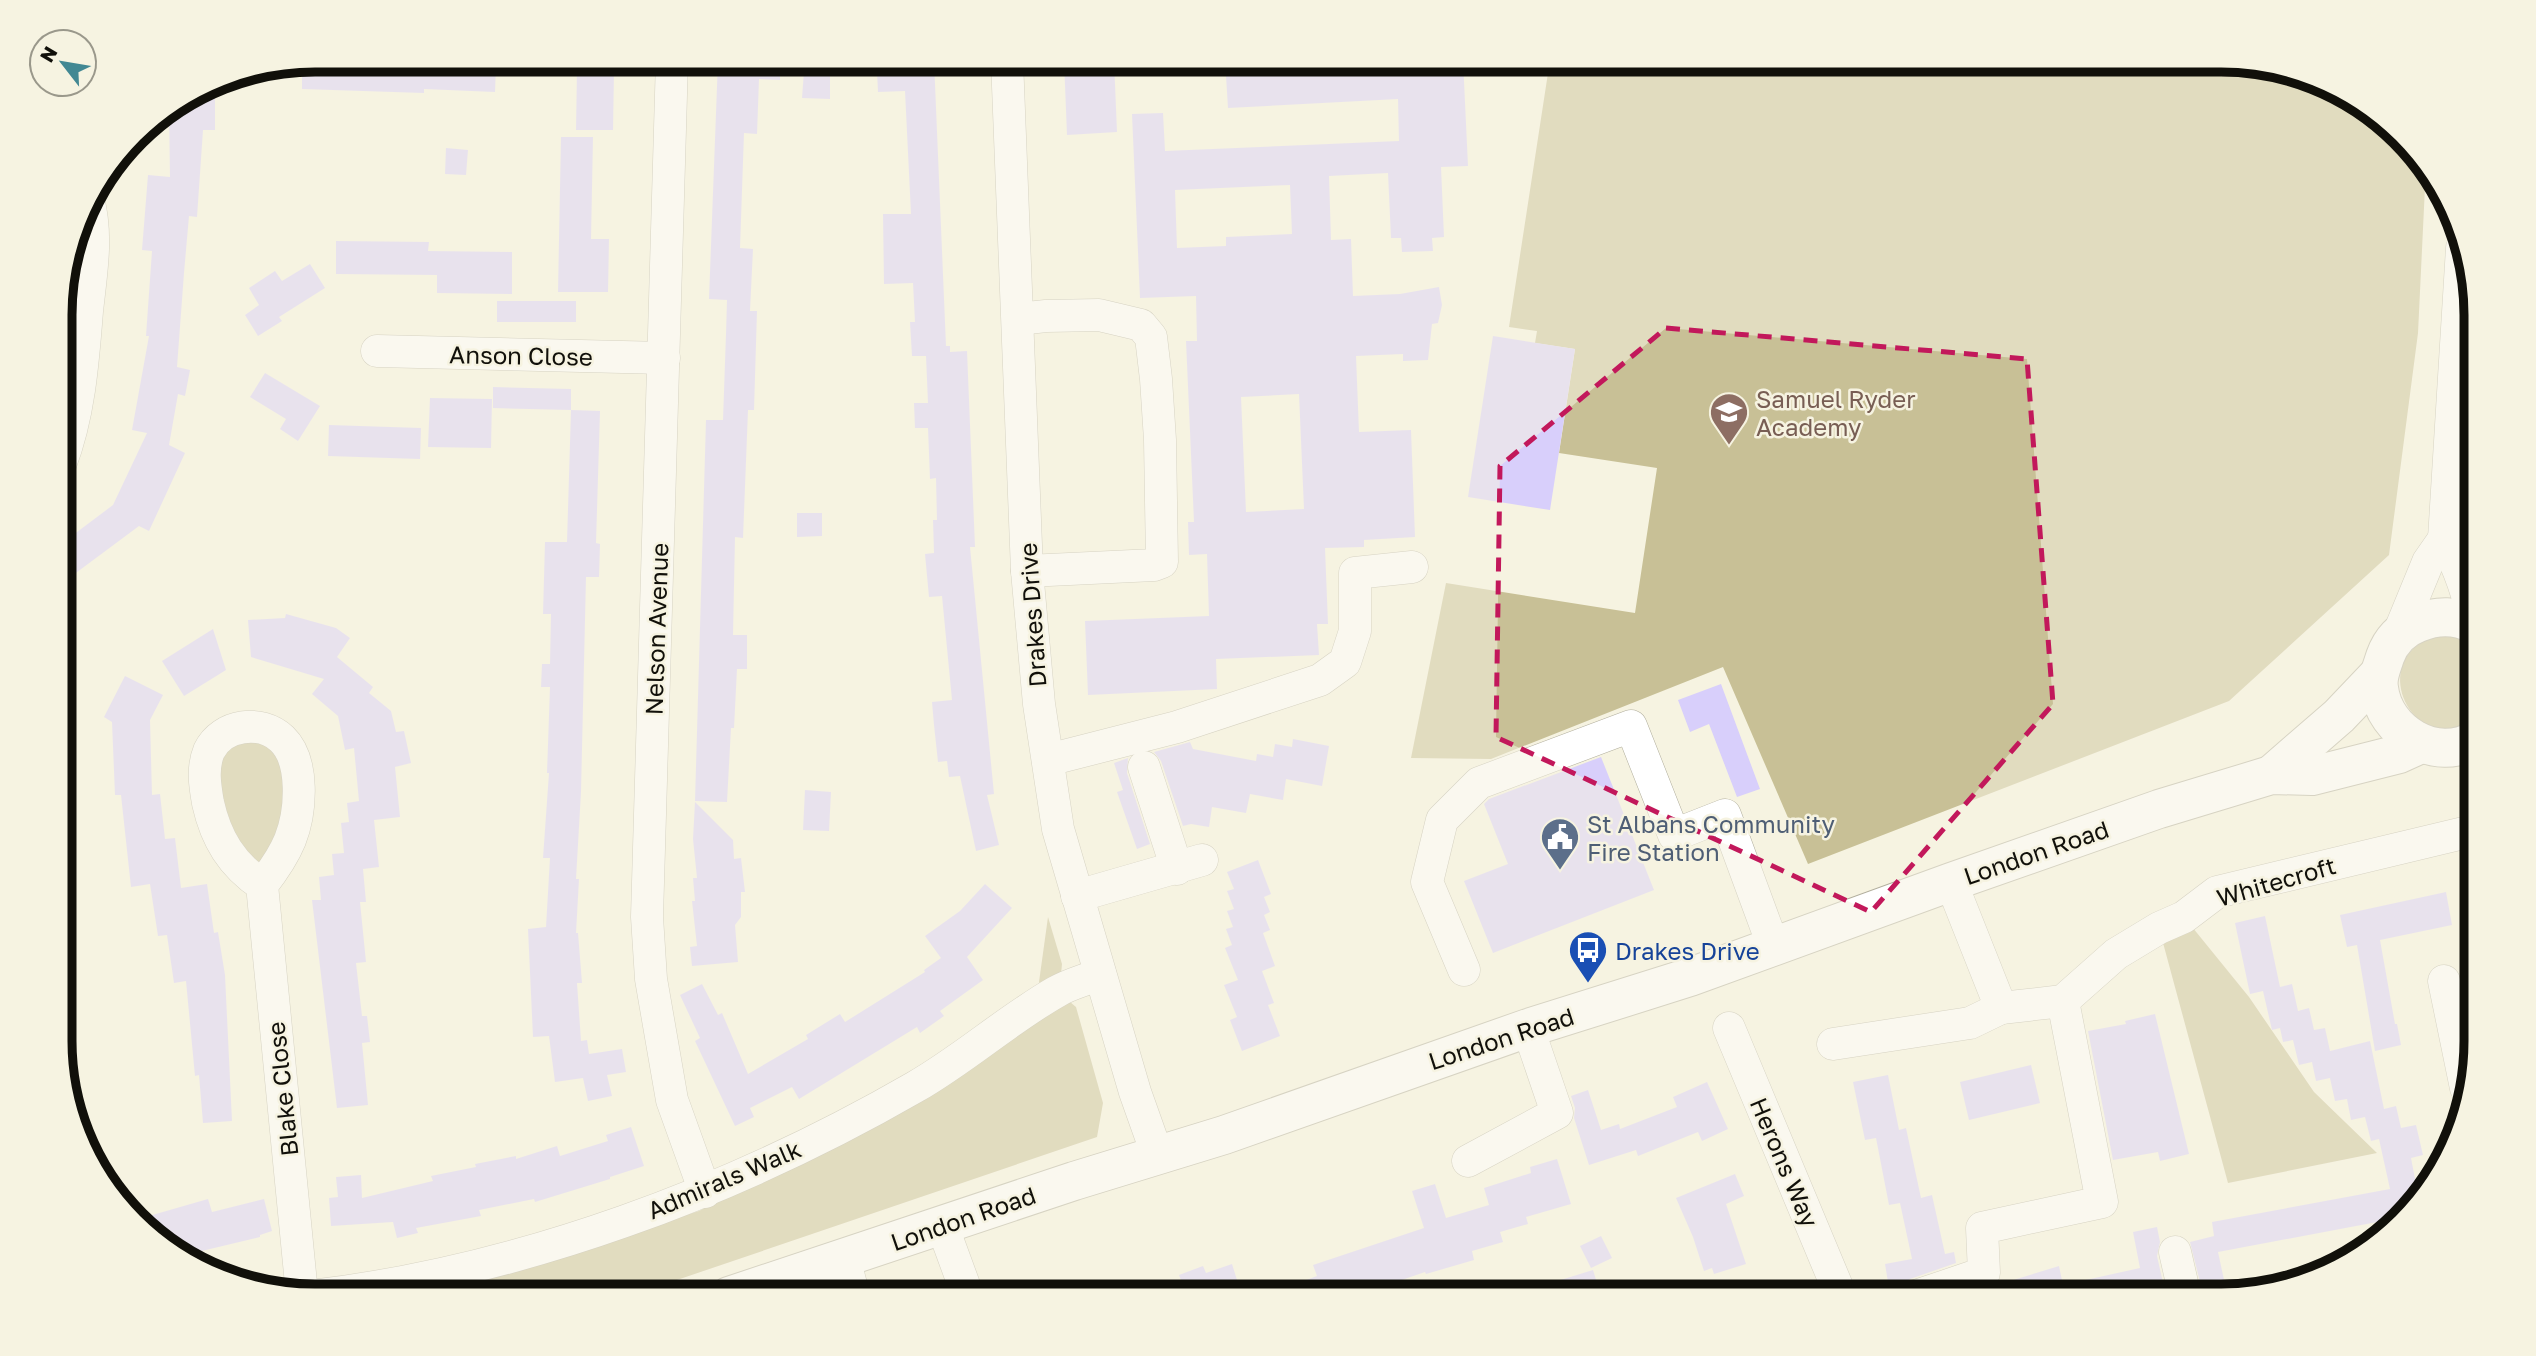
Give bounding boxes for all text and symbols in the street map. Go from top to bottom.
north arrow [28,28,98,98]
text: N [34,42,62,66]
street label: Anson Close [449,339,593,371]
place label: Samuel Ryder Academy [1756,384,1916,441]
school or university icon: Samuel Ryder Academy [1708,391,1750,446]
street label: Nelson Avenue [638,542,674,716]
street label: Drakes Drive [1012,542,1052,688]
place label: St Albans Community Fire Station [1587,809,1835,866]
street label: London Road [1960,814,2112,890]
public building icon: St Albans Community Fire Station [1539,816,1581,871]
street label: Whitecroft [2213,850,2339,912]
bus stop icon: Drakes Drive [1567,929,1609,984]
place label: Drakes Drive [1615,936,1760,965]
street label: London Road [1425,1001,1577,1075]
street label: Blake Close [261,1020,303,1158]
street label: Herons Way [1745,1093,1825,1231]
street label: Admirals Walk [643,1134,805,1224]
street label: London Road [887,1180,1039,1256]

